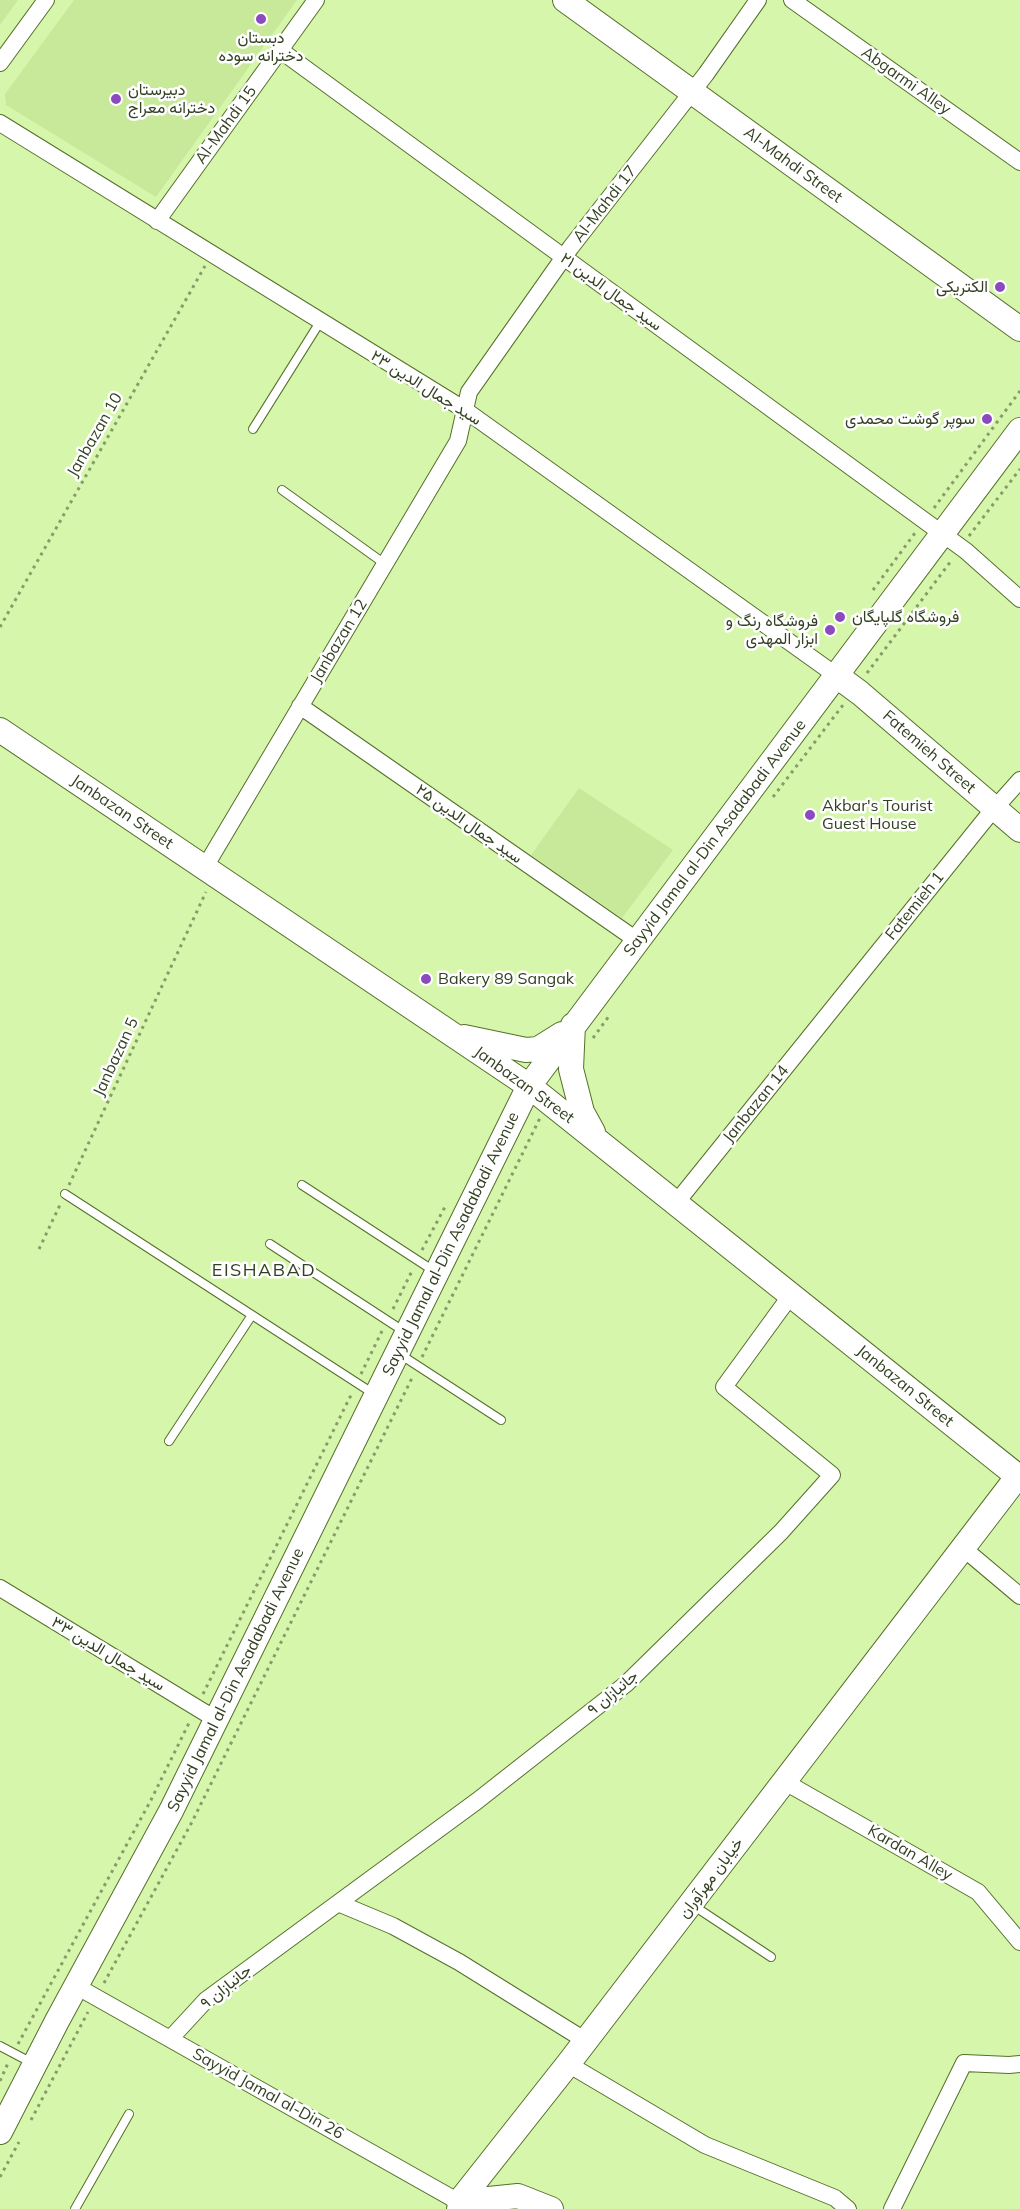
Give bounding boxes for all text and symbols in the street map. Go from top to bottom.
marker: دبستان دخترانه سوده [254,12,268,26]
place label: دبستان دخترانه سوده [219,28,303,66]
street label: Abgarmi Alley [858,43,954,119]
place label: دبیرستان دخترانه معراج [128,80,215,118]
street label: Al-Mahdi 15 [191,82,261,168]
marker: دبیرستان دخترانه معراج [109,92,123,106]
street label: Al-Mahdi Street [740,123,846,207]
street label: Al-Mahdi 17 [569,162,641,246]
street label: سید جمال الدین ۲۱ [557,249,665,335]
place label: الکتریکی [936,277,988,297]
marker: الکتریکی [993,280,1007,294]
street label: سید جمال الدین ۲۳ [367,346,485,430]
street label: Janbazan 10 [63,389,127,481]
place label: سوپر گوشت محمدی [845,409,975,429]
marker: سوپر گوشت محمدی [980,412,994,426]
street label: Janbazan 12 [307,596,371,686]
place label: فروشگاه گلپایگان [852,607,959,627]
marker: فروشگاه گلپایگان [833,610,847,624]
place label: فروشگاه رنگ و ابزار المهدی [726,611,818,649]
marker: فروشگاه رنگ و ابزار المهدی [823,623,837,637]
street label: Fatemieh Street [879,706,979,798]
street label: Sayyid Jamal al-Din Asadabadi Avenue [620,716,810,960]
street label: Janbazan Street [67,771,177,853]
street label: سید جمال الدین ۲۵ [412,780,526,868]
place label: Akbar's Tourist Guest House [822,796,933,834]
marker: Akbar's Tourist Guest House [803,808,817,822]
street label: Fatemieh 1 [882,868,948,944]
place label: Bakery 89 Sangak [438,969,574,989]
marker: Bakery 89 Sangak [419,972,433,986]
street label: Janbazan 5 [89,1015,143,1099]
street label: Janbazan Street [470,1042,578,1128]
street label: Janbazan 14 [719,1061,793,1147]
street label: Sayyid Jamal al-Din Asadabadi Avenue [379,1109,523,1379]
district label: EISHABAD [212,1260,316,1282]
street label: Janbazan Street [853,1341,957,1431]
street label: Sayyid Jamal al-Din Asadabadi Avenue [164,1545,308,1815]
street label: سید جمال الدین ۳۳ [48,1613,168,1695]
street label: جانبازان ۹ [584,1666,642,1720]
street label: Kardan Alley [864,1821,956,1885]
street label: خیابان مهرآوران [674,1834,748,1922]
street label: جانبازان ۹ [197,1961,255,2013]
street label: Sayyid Jamal al-Din 26 [189,2045,347,2143]

